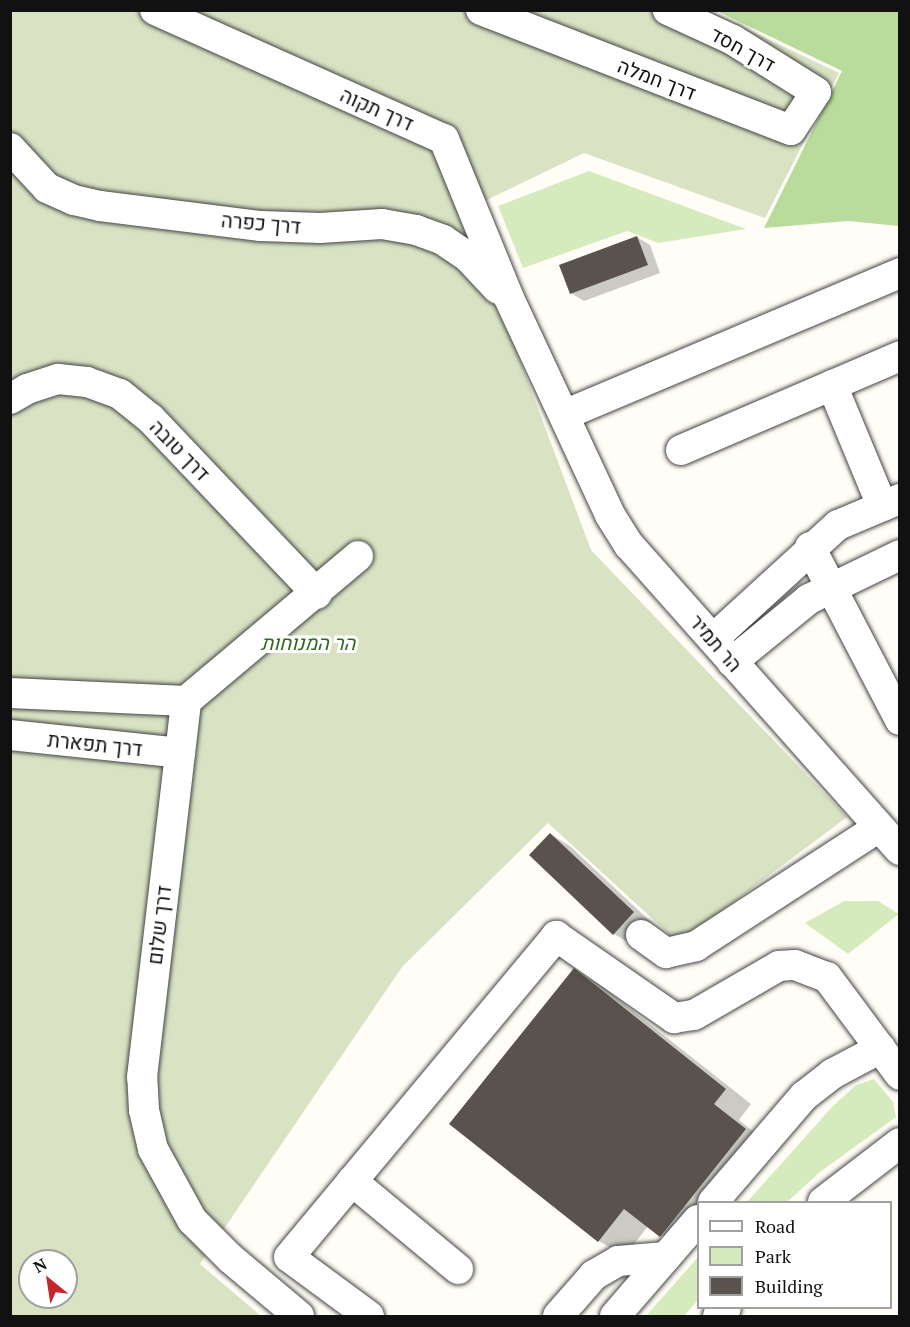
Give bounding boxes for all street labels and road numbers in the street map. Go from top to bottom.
street label: דרך חסד [706,21,780,77]
street label: דרך חמלה [614,53,700,105]
street label: דרך תקוה [337,82,417,136]
street label: דרך כפרה [220,208,302,238]
street label: דרך טובה [145,415,215,485]
street label: הר תמיר [685,610,747,676]
street label: דרך תפארת [46,727,144,761]
street label: דרך שלום [142,884,176,966]

